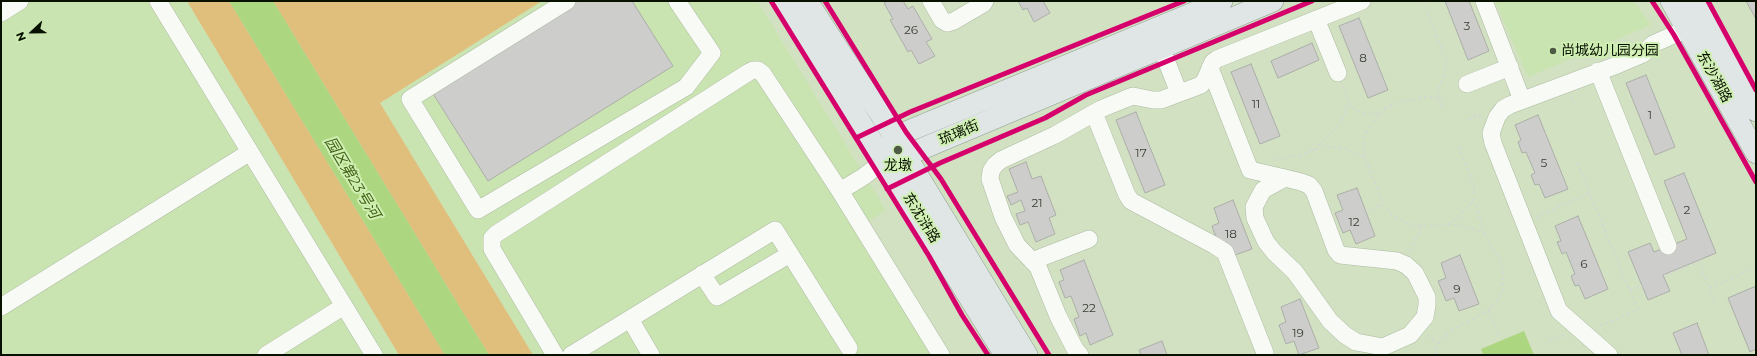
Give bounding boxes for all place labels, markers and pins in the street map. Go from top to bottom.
place label: 尚城幼儿园分园 [1561,43,1659,59]
marker: 尚城幼儿园分园 [1548,46,1558,56]
marker: 龙墩 [892,144,904,156]
place label: 龙墩 [884,158,912,174]

